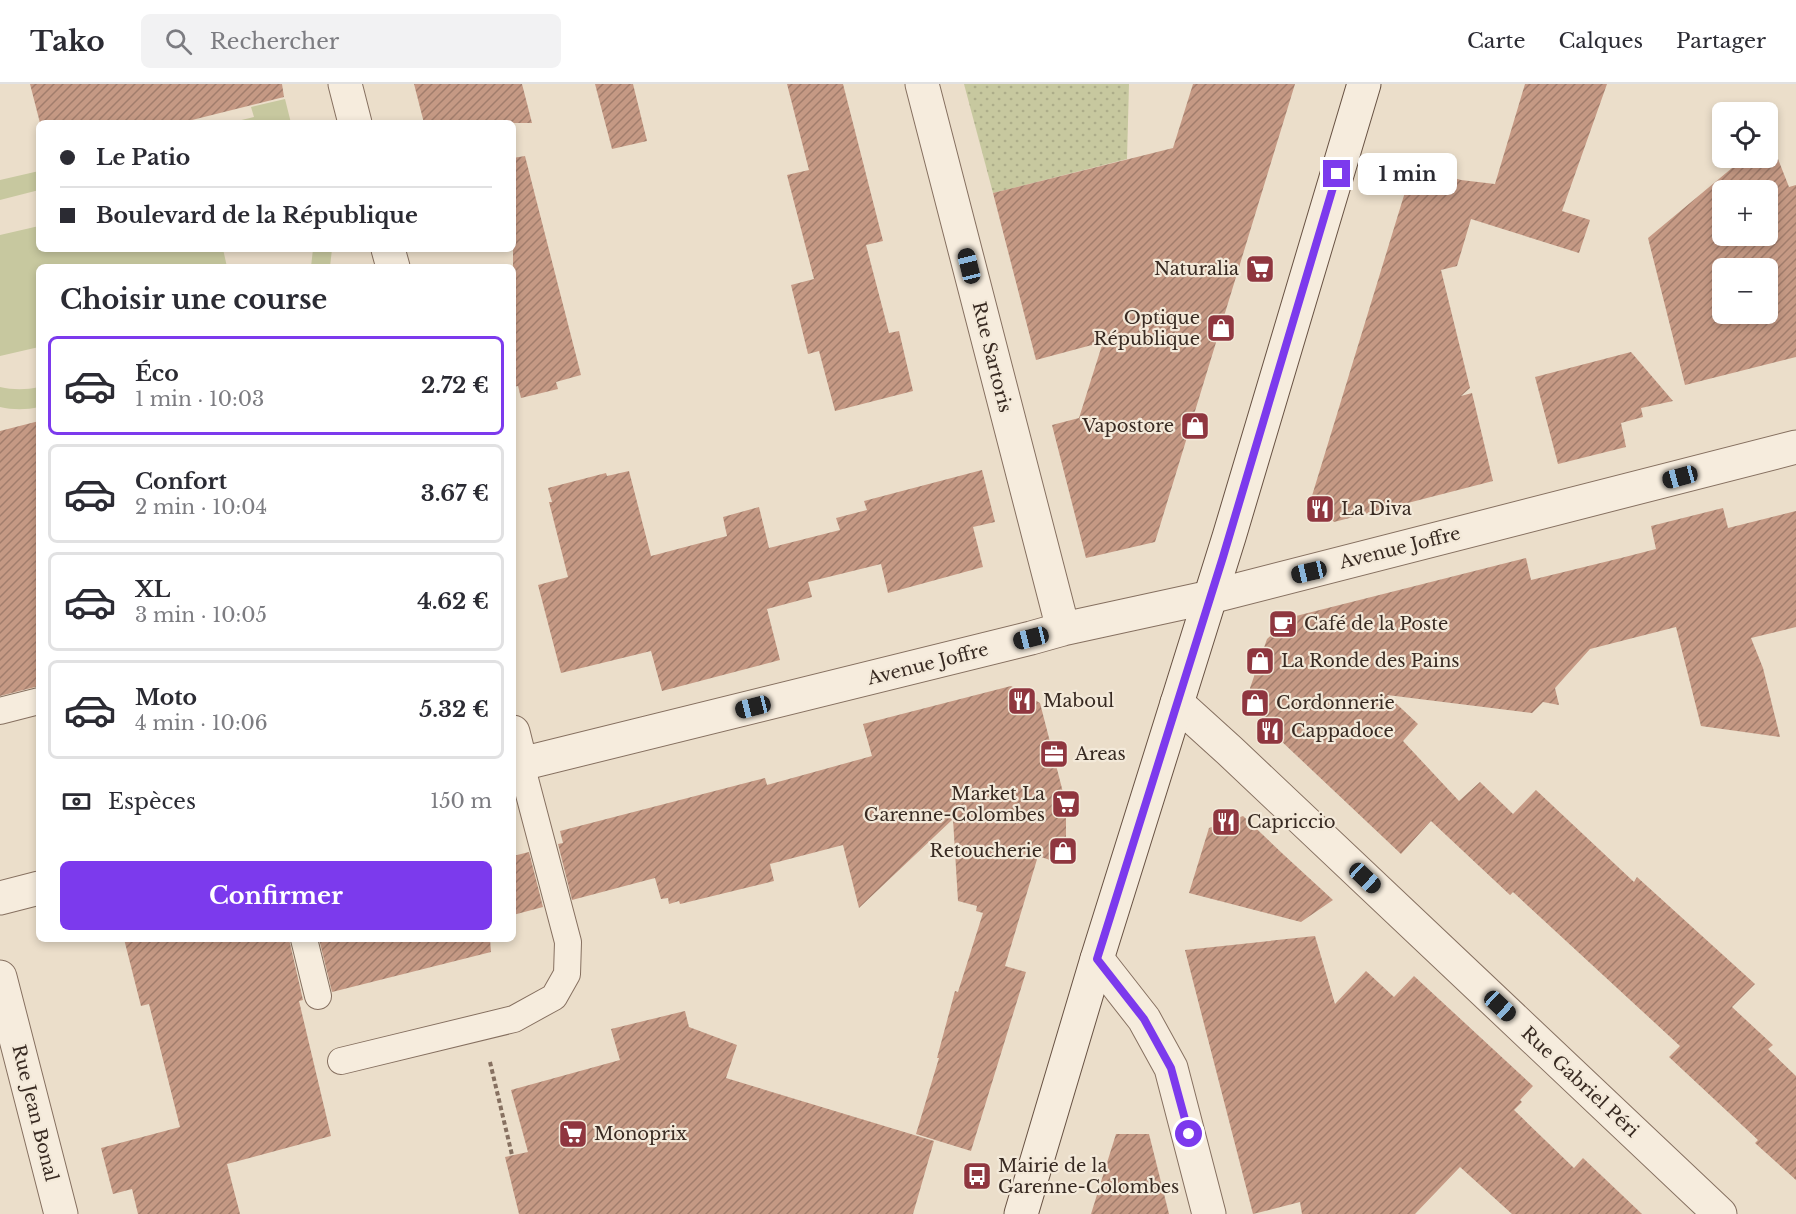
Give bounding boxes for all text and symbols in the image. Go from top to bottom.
search box [141,14,561,68]
text: Tako [30,24,105,59]
icon: search [162,25,195,58]
text: Rechercher [210,28,339,55]
text: Carte [1467,28,1525,54]
text: Calques [1558,28,1643,54]
text: Partager [1676,28,1766,54]
map controls [1712,102,1778,324]
button: locate [1712,102,1778,168]
text: Le Patio [96,144,190,171]
callout: 1 min [1358,153,1457,195]
route end [1323,160,1350,187]
text: 1 min [1379,162,1436,186]
button: + [1712,180,1778,246]
text: Boulevard de la République [96,202,418,229]
car [956,246,982,286]
supermarket icon: Naturalia [1244,253,1276,285]
place label: Naturalia [1154,258,1239,280]
button: − [1712,258,1778,324]
text: Choisir une course [60,283,327,316]
street label: Rue Sartoris [968,299,1016,415]
place label: Optique République [1093,307,1200,350]
shop icon: Optique République [1205,312,1237,344]
icon: car [63,359,117,413]
text: Éco [135,360,179,387]
text: 2.72 € [421,372,489,399]
text: 1 min · 10:03 [135,387,264,411]
shop icon: Vapostore [1179,410,1211,442]
place label: Vapostore [1081,415,1174,437]
car [1660,464,1700,490]
icon: car [63,467,117,521]
text: Confort [135,468,227,495]
text: 3.67 € [421,480,489,507]
restaurant icon: La Diva [1304,493,1336,525]
text: 2 min · 10:04 [135,495,267,519]
place label: La Diva [1341,498,1412,520]
street label: Avenue Joffre [1336,522,1463,574]
car [1289,559,1329,585]
icon: car [63,575,117,629]
text: XL [135,576,170,603]
text: 4.62 € [417,588,489,615]
text: 3 min · 10:05 [135,603,267,627]
cafe icon: Café de la Poste [1267,608,1299,640]
place label: Café de la Poste [1304,613,1448,635]
car [1011,625,1051,651]
street label: Avenue Joffre [864,638,991,690]
shop icon: La Ronde des Pains [1244,645,1276,677]
place label: La Ronde des Pains [1281,650,1459,672]
icon: car [63,683,117,737]
text: Moto [135,684,197,711]
restaurant icon: Maboul [1006,685,1038,717]
shop icon: Cordonnerie [1239,687,1271,719]
place label: Maboul [1043,690,1114,712]
place label: Cordonnerie [1276,692,1395,714]
car [733,694,773,720]
text: 5.32 € [419,696,489,723]
text: 4 min · 10:06 [135,711,268,735]
restaurant icon: Cappadoce [1254,715,1286,747]
place label: Cappadoce [1291,720,1394,742]
office icon: Areas [1038,738,1070,770]
place label: Areas [1074,743,1126,765]
place label: Market La Garenne-Colombes [864,783,1045,826]
icon: cash [60,785,93,818]
text: Espèces [108,788,196,815]
supermarket icon: Market La Garenne-Colombes [1050,788,1082,820]
text: 150 m [430,789,492,813]
restaurant icon: Capriccio [1210,806,1242,838]
place label: Capriccio [1247,811,1336,833]
shop icon: Retoucherie [1047,835,1079,867]
place label: Retoucherie [930,840,1042,862]
car [1346,859,1384,897]
button: Confirmer [60,861,492,930]
car [1481,987,1519,1025]
street label: Rue Gabriel Péri [1517,1022,1643,1142]
street label: Rue Jean Bonal [7,1042,63,1184]
supermarket icon: Monoprix [557,1118,589,1150]
route start [1175,1120,1202,1147]
place label: Monoprix [594,1123,687,1145]
place label: Mairie de la Garenne-Colombes [998,1155,1179,1198]
bus stop icon: Mairie de la Garenne-Colombes [961,1160,993,1192]

